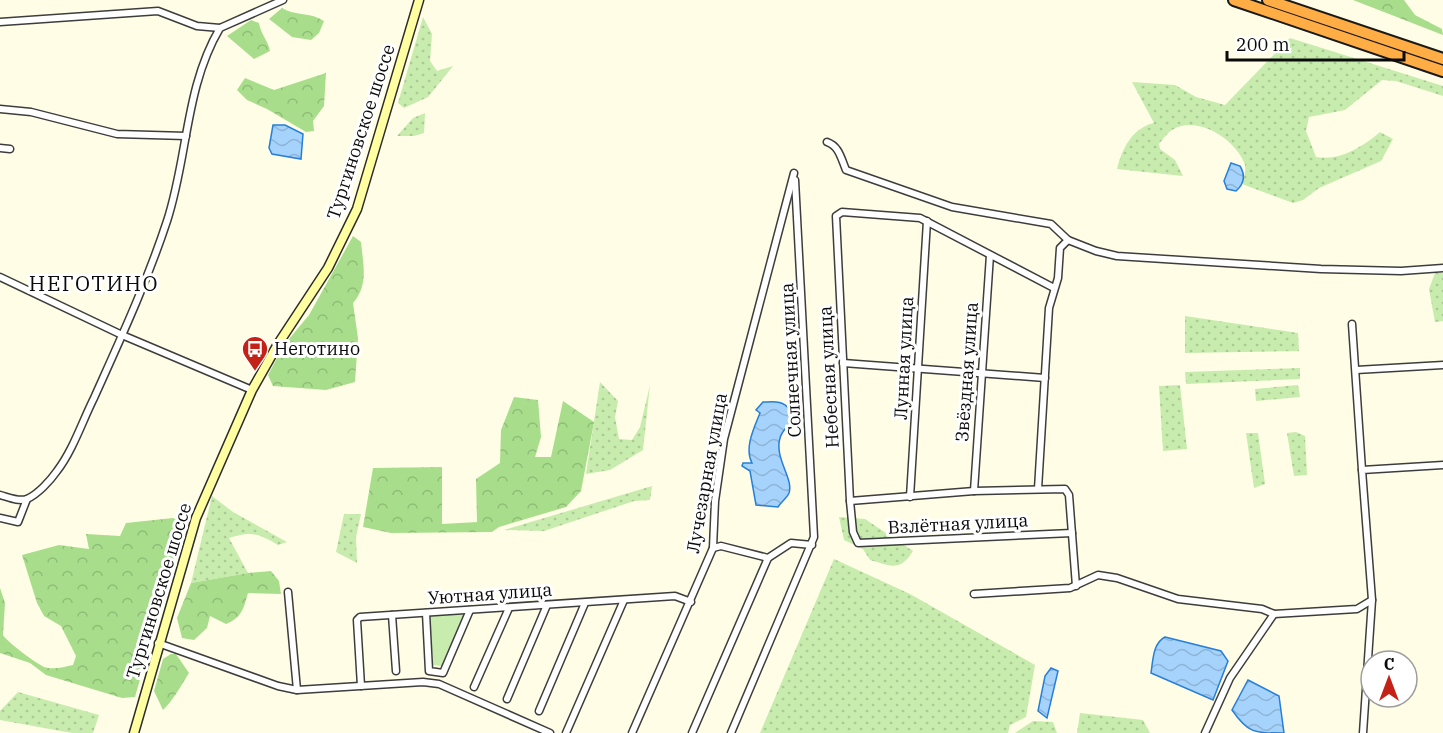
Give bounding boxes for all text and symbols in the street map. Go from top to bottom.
scale bar [1227,24,1404,62]
text: 200 m [1236,33,1290,56]
street label: Тургиновское шоссе [321,41,400,222]
district label: НЕГОТИНО [29,269,159,297]
street label: Солнечная улица [775,282,806,438]
street label: Лунная улица [889,296,918,420]
street label: Звёздная улица [950,301,983,443]
street label: Небесная улица [813,305,844,449]
bus stop icon: Неготино [240,334,270,372]
place label: Неготино [274,337,360,360]
street label: Лучезарная улица [681,391,732,555]
street label: Тургиновское шоссе [121,500,196,682]
street label: Взлётная улица [887,508,1029,539]
street label: Уютная улица [427,578,553,609]
north arrow [1359,649,1419,709]
text: С [1384,654,1394,674]

